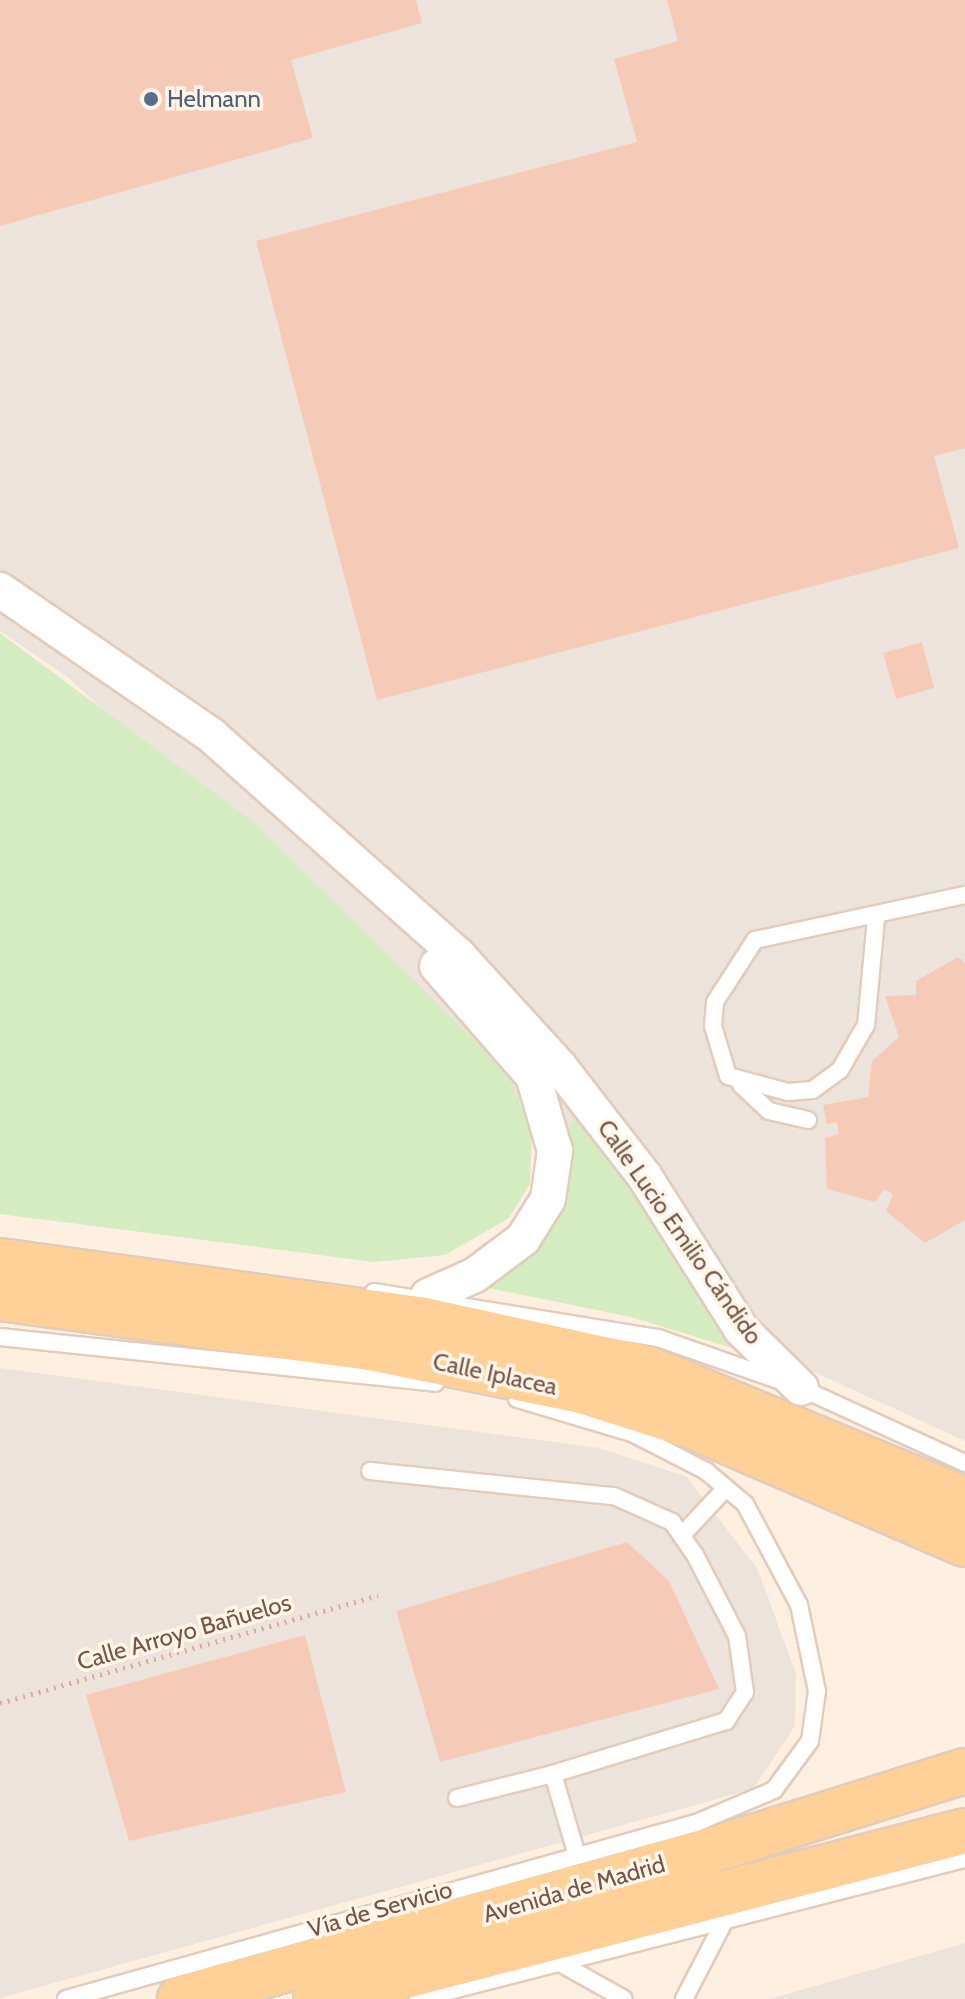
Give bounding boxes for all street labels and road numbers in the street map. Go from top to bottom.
street label: Calle Lucio Emilio Cándido [592,1114,768,1350]
street label: Calle Iplacea [430,1347,560,1401]
street label: Calle Arroyo Bañuelos [74,1588,294,1676]
street label: Avenida de Madrid [480,1849,668,1929]
street label: Vía de Servicio [305,1875,455,1943]

